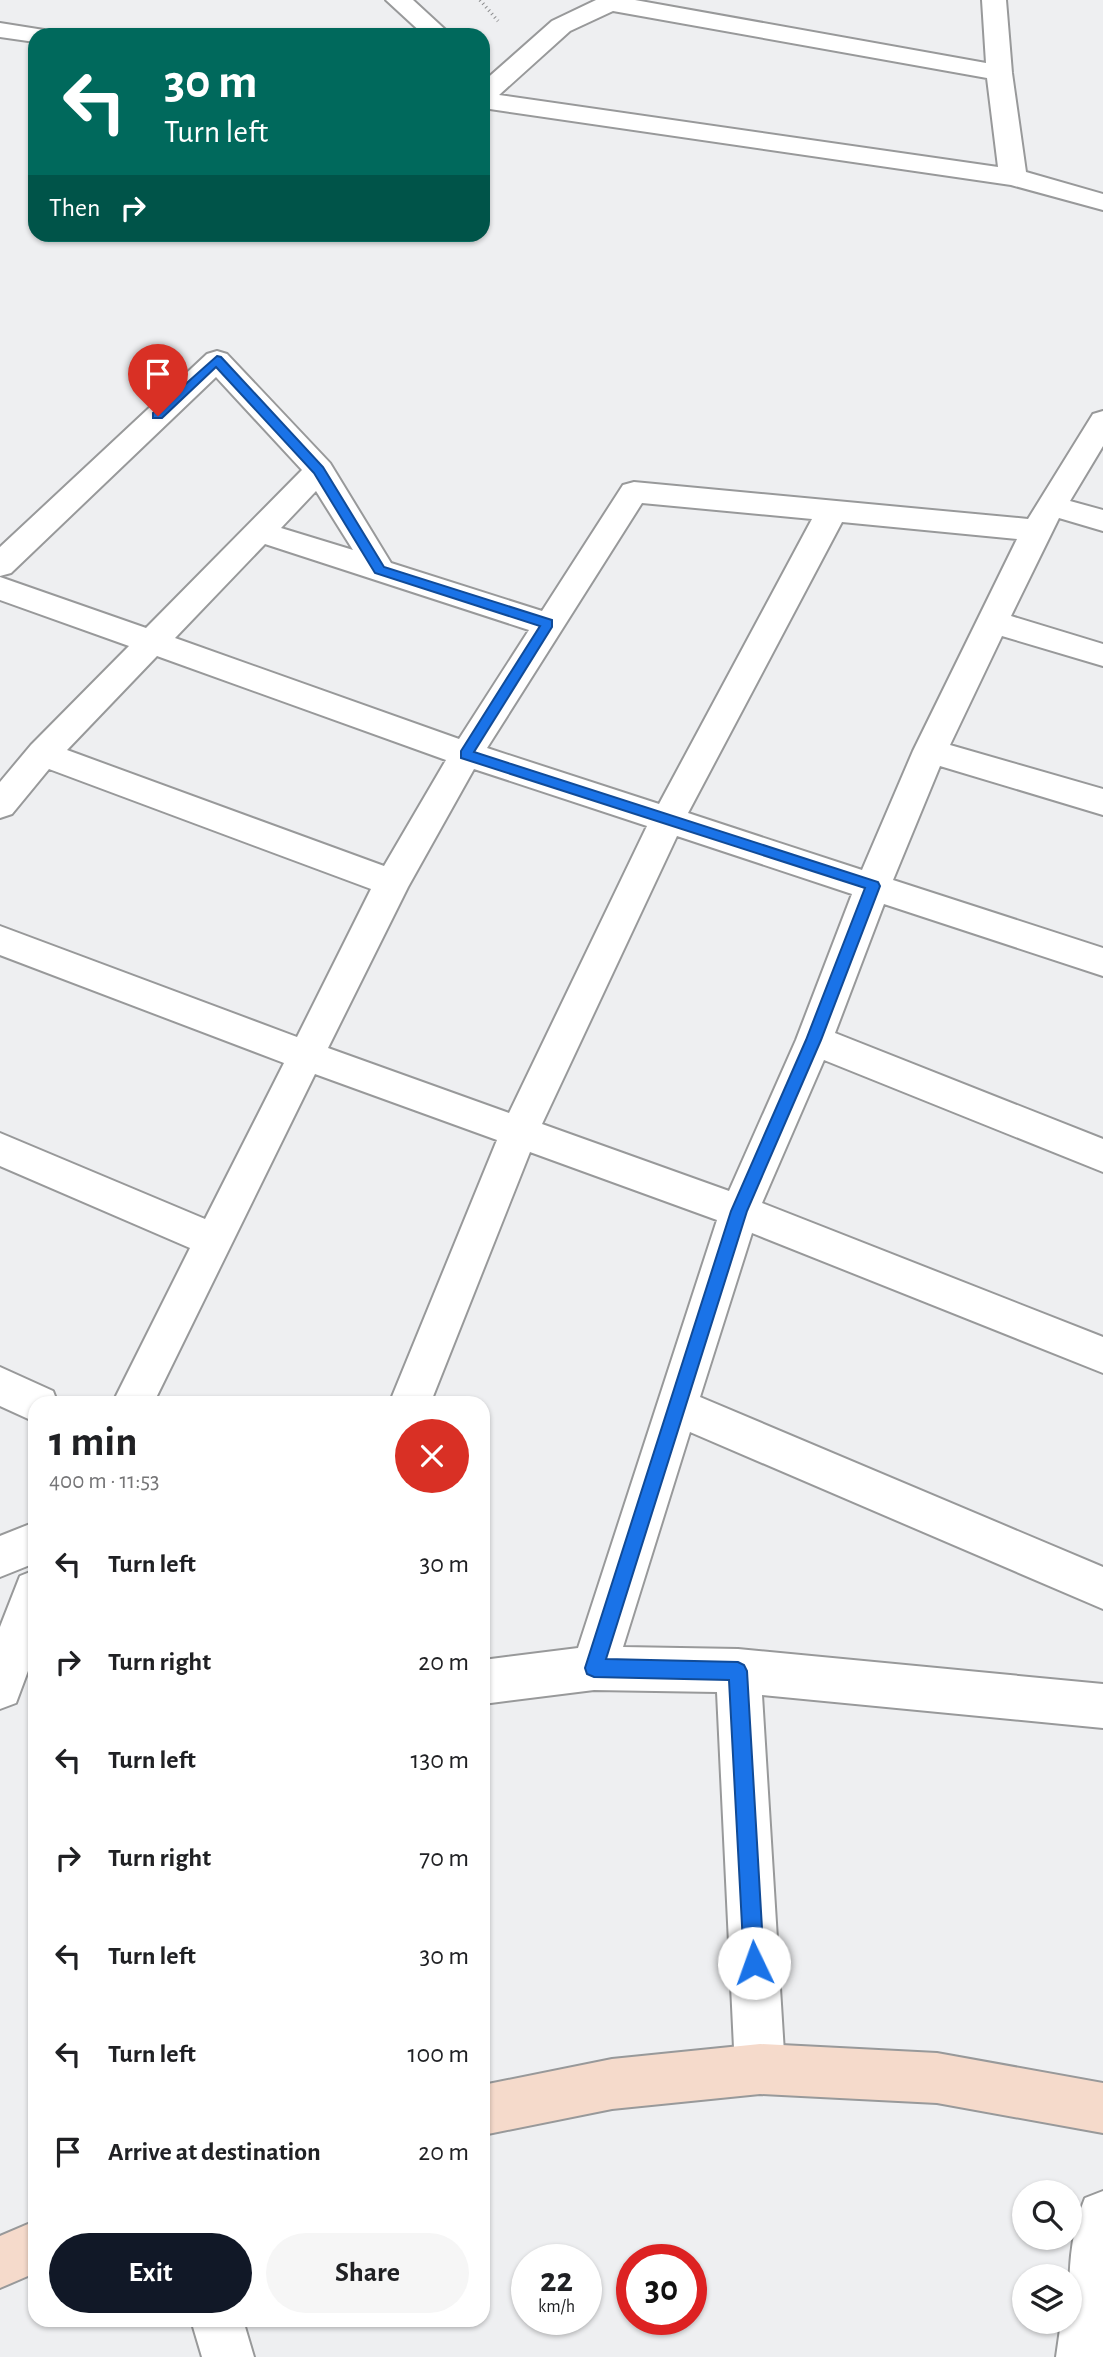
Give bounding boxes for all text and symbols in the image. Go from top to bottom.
icon: left [49,56,140,147]
text: 30 m [164,58,258,107]
text: Turn left [164,116,268,148]
icon: right [114,189,152,227]
text: Then [49,195,100,221]
pin [128,344,188,416]
icon: arrive [139,355,177,393]
button: close [395,1419,469,1493]
text: 1 min [49,1421,138,1463]
text: 400 m · 11:53 [49,1470,160,1493]
icon: left [49,1545,87,1583]
text: Turn left [108,1551,196,1577]
text: 30 m [419,1551,469,1577]
icon: right [49,1643,87,1681]
text: Turn right [108,1649,211,1675]
text: 20 m [418,1649,469,1675]
icon: left [49,1741,87,1779]
text: Turn left [108,1747,196,1773]
text: 130 m [411,1747,469,1773]
icon: right [49,1839,87,1877]
text: Turn right [108,1845,211,1871]
text: 70 m [419,1845,469,1871]
position arrow [717,1926,791,2000]
icon: left [49,1937,87,1975]
text: Turn left [108,1943,196,1969]
text: 30 m [419,1943,469,1969]
icon: left [49,2035,87,2073]
text: Turn left [108,2041,196,2067]
text: 100 m [408,2041,469,2067]
icon: arrive [49,2133,87,2171]
text: Arrive at destination [108,2139,321,2165]
text: 20 m [418,2139,469,2165]
map controls [1012,2180,1082,2334]
button: search [1012,2180,1082,2250]
button: Exit [49,2233,252,2313]
button: Share [266,2233,469,2313]
speed limit sign: 30 [616,2244,707,2335]
text: 22 [540,2263,573,2298]
button: layers [1012,2264,1082,2334]
text: km/h [538,2298,575,2316]

